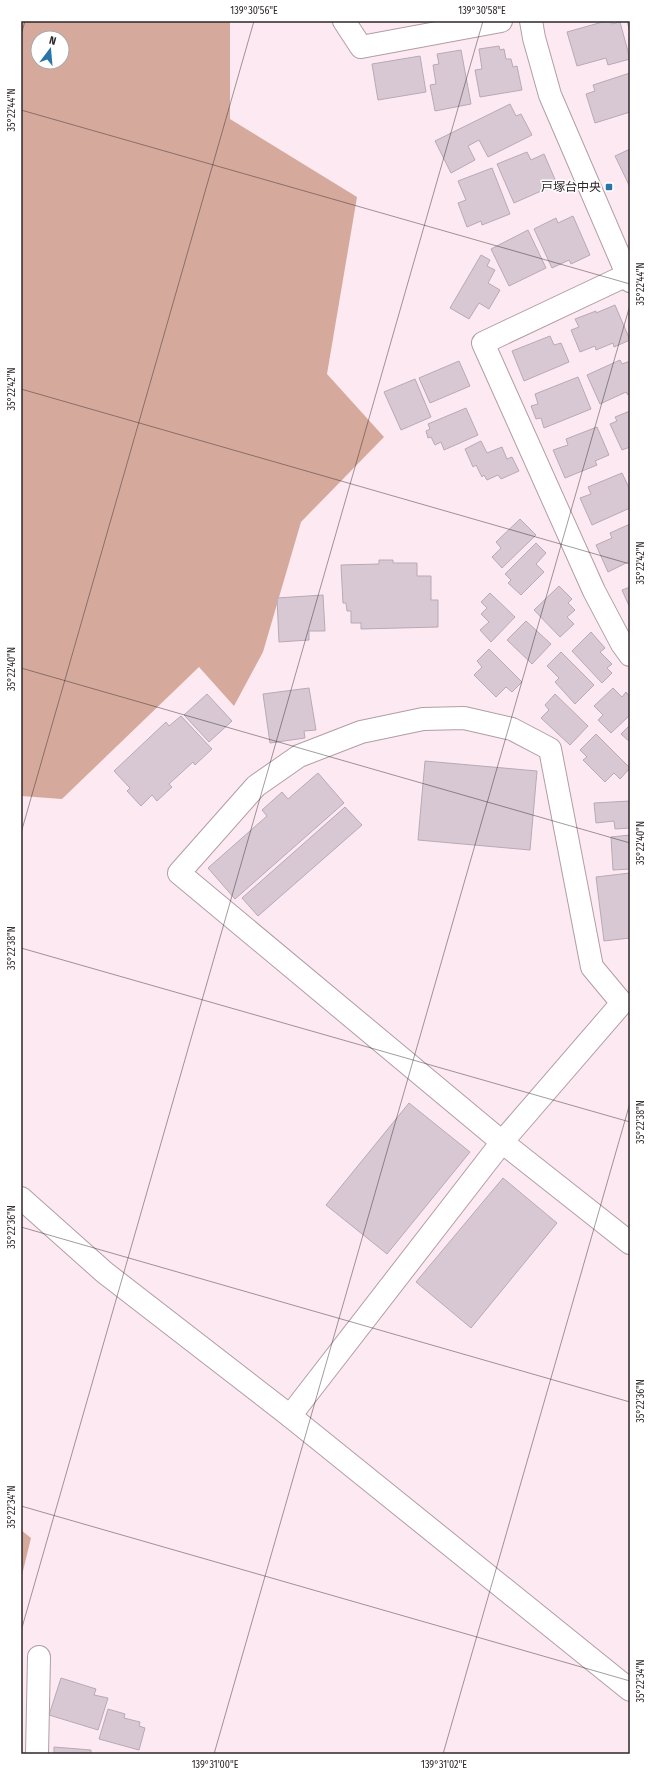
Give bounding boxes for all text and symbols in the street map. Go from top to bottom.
text: 139°30'56"E [230,5,278,17]
text: 139°30'58"E [458,5,506,17]
north arrow [30,30,70,70]
text: N [48,34,58,48]
text: 35°22'44"N [6,88,18,132]
place label: 戸塚台中央 [541,180,601,194]
marker: 戸塚台中央 [604,182,614,192]
text: 35°22'44"N [635,262,647,306]
text: 35°22'42"N [6,367,18,411]
text: 35°22'42"N [635,541,647,585]
text: 35°22'40"N [6,647,18,691]
text: 35°22'40"N [635,821,647,865]
text: 35°22'38"N [6,926,18,970]
text: 35°22'38"N [635,1100,647,1144]
text: 35°22'36"N [6,1205,18,1249]
text: 35°22'36"N [635,1379,647,1423]
text: 35°22'34"N [6,1485,18,1529]
text: 35°22'34"N [635,1659,647,1703]
text: 139°31'00"E [192,1759,239,1771]
text: 139°31'02"E [421,1759,467,1771]

